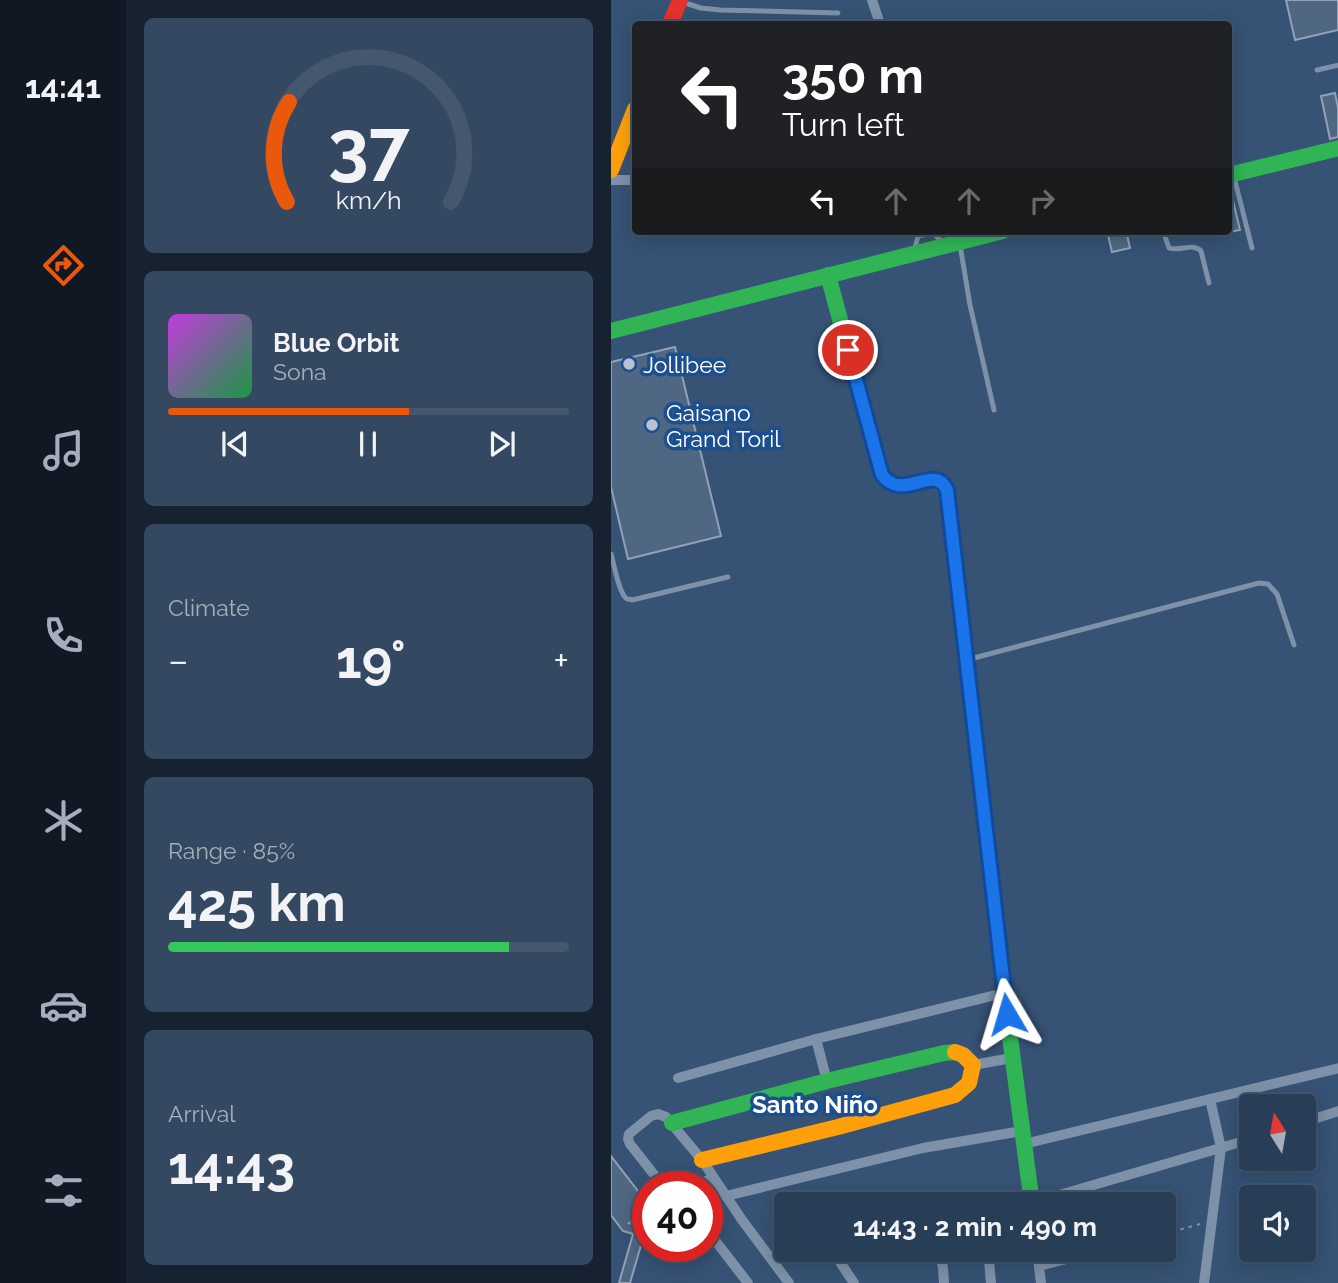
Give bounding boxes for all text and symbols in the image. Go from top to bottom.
text: 350 m [782,47,924,104]
icon: left [667,49,758,140]
text: 14:41 [25,68,101,105]
text: 37 [328,104,409,189]
text: Turn left [782,106,904,143]
icon: left [804,182,842,220]
icon: ahead [877,182,915,220]
icon: ahead [950,182,988,220]
icon: right [1023,182,1061,220]
text: km/h [336,184,401,214]
icon: directions [39,241,88,290]
pin [818,320,878,380]
text: Blue Orbit [273,328,400,358]
icon: arrive [829,331,867,369]
place label: Jollibee [643,351,726,378]
marker: Jollibee [621,356,637,372]
text: Sona [273,358,327,385]
place label: Gaisano Grand Toril [666,399,781,452]
marker: Gaisano Grand Toril [644,417,660,433]
icon: previous [216,425,254,463]
icon: pause [349,425,387,463]
icon: next [483,425,521,463]
icon: music [39,426,88,475]
text: Climate [168,594,250,621]
icon: phone [39,611,88,660]
text: 19° [336,629,406,690]
text: − [168,638,188,683]
text: + [553,638,569,683]
icon: climate [39,796,88,845]
text: Range · 85% [168,837,295,864]
text: 425 km [168,872,346,933]
position arrow [970,977,1044,1051]
icon: car [39,981,88,1030]
district label: Santo Niño [752,1090,878,1119]
north arrow [1239,1094,1316,1171]
map controls [1239,1094,1316,1262]
text: Arrival [168,1100,235,1127]
text: 14:43 [168,1135,295,1196]
icon: filters [39,1166,88,1215]
speed limit sign: 40 [632,1171,723,1262]
button: sound [1239,1185,1316,1262]
text: 14:43 · 2 min · 490 m [853,1212,1097,1242]

